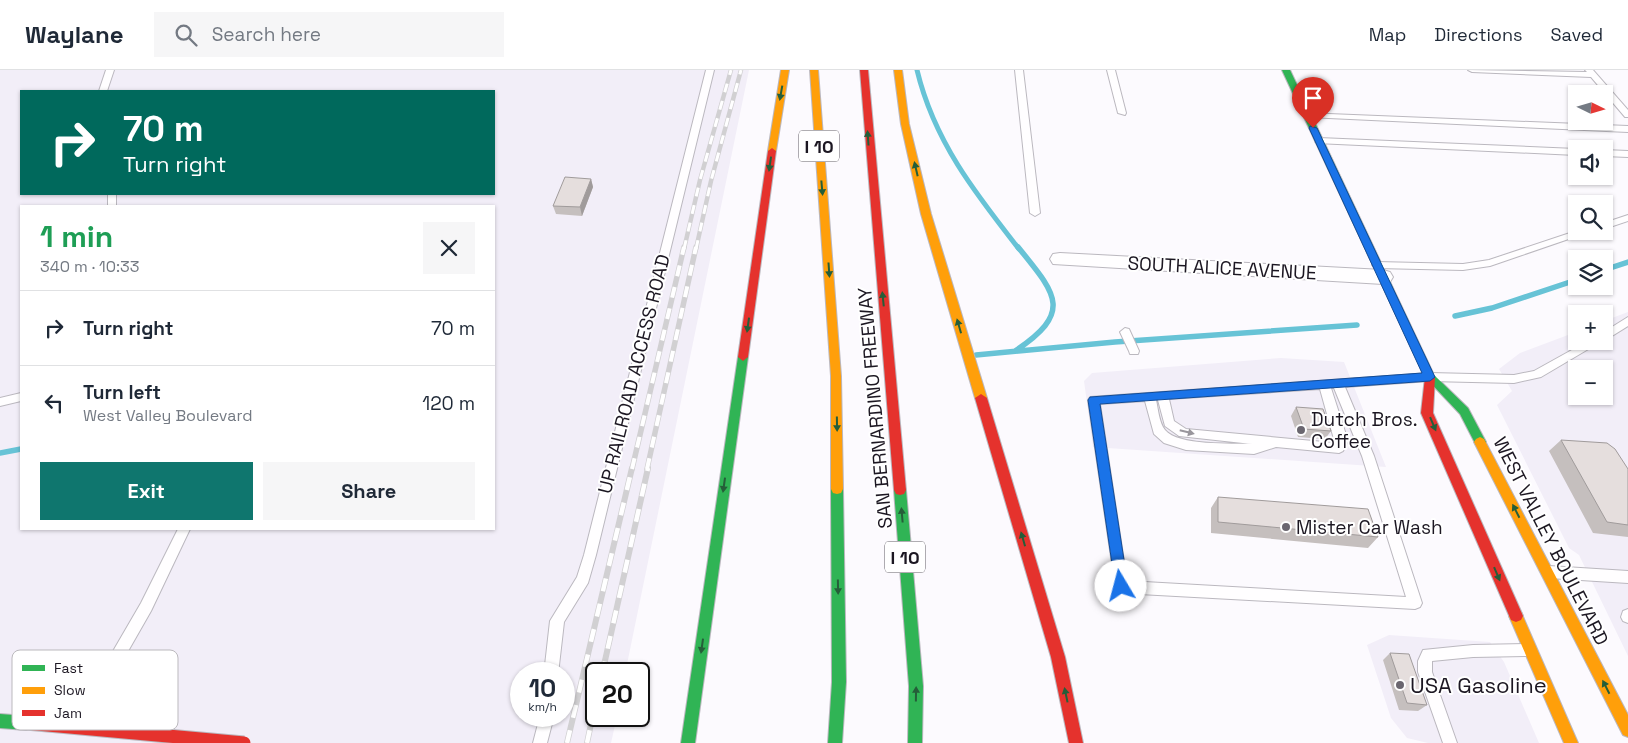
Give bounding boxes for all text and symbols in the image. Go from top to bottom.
search box [154,12,504,57]
text: Waylane [25,19,124,50]
icon: search [172,21,200,49]
text: Search here [212,22,321,47]
text: Map [1369,23,1406,46]
text: Directions [1434,23,1523,46]
text: Saved [1551,23,1603,46]
pin [1292,77,1334,128]
icon: arrive [1299,84,1327,112]
one-way arrow [776,85,784,101]
north arrow [1568,85,1612,130]
map controls [1568,85,1613,405]
text: 70 m [123,107,204,151]
icon: right [40,110,105,175]
one-way arrow [864,129,872,145]
road number: I 10 [799,130,839,162]
button: sound [1568,140,1613,185]
text: Turn right [123,150,226,178]
one-way arrow [766,156,774,172]
one-way arrow [912,162,920,177]
one-way arrow [818,181,826,197]
button: search [1568,195,1613,240]
text: 1 min [40,217,113,256]
button: close [423,222,475,274]
button: layers [1568,250,1613,295]
street label: SOUTH ALICE AVENUE [1127,251,1317,285]
street label: UP RAILROAD ACCESS ROAD [592,252,676,496]
text: 340 m · 10:33 [40,256,139,277]
one-way arrow [825,262,833,278]
street label: SAN BERNARDINO FREEWAY [852,286,898,530]
one-way arrow [879,291,887,307]
button: + [1568,305,1613,350]
icon: right [40,314,68,342]
text: Turn right [83,316,173,341]
text: 70 m [431,316,475,341]
one-way arrow [744,317,752,333]
one-way arrow [954,318,962,333]
button: − [1568,360,1613,405]
text: Turn left [83,380,161,405]
icon: left [40,389,68,417]
text: 120 m [422,391,475,416]
text: West Valley Boulevard [83,405,252,426]
place label: Dutch Bros. Coffee [1311,407,1417,454]
one-way arrow [833,417,841,433]
one-way arrow [1429,417,1437,431]
marker: Dutch Bros. Coffee [1295,424,1307,436]
one-way arrow [1179,428,1194,436]
street label: WEST VALLEY BOULEVARD [1488,433,1614,649]
button: Exit [40,462,253,520]
button: Share [263,462,475,520]
one-way arrow [720,478,728,494]
one-way arrow [1512,504,1520,518]
one-way arrow [898,507,906,523]
place label: Mister Car Wash [1296,515,1443,540]
marker: Mister Car Wash [1280,521,1292,533]
one-way arrow [1019,531,1027,546]
road number: I 10 [885,542,925,572]
position arrow [1094,559,1146,611]
one-way arrow [1493,567,1501,582]
one-way arrow [834,579,842,595]
one-way arrow [698,639,706,655]
legend [12,650,178,730]
text: Fast [54,659,83,677]
speed limit sign: 20 [585,662,650,727]
place label: USA Gasoline [1410,671,1547,699]
text: 10 [529,672,556,704]
marker: USA Gasoline [1394,679,1406,691]
one-way arrow [1602,680,1610,694]
text: Slow [54,681,86,699]
one-way arrow [912,686,920,702]
one-way arrow [1062,688,1070,703]
text: km/h [528,699,557,715]
text: Jam [54,704,82,722]

